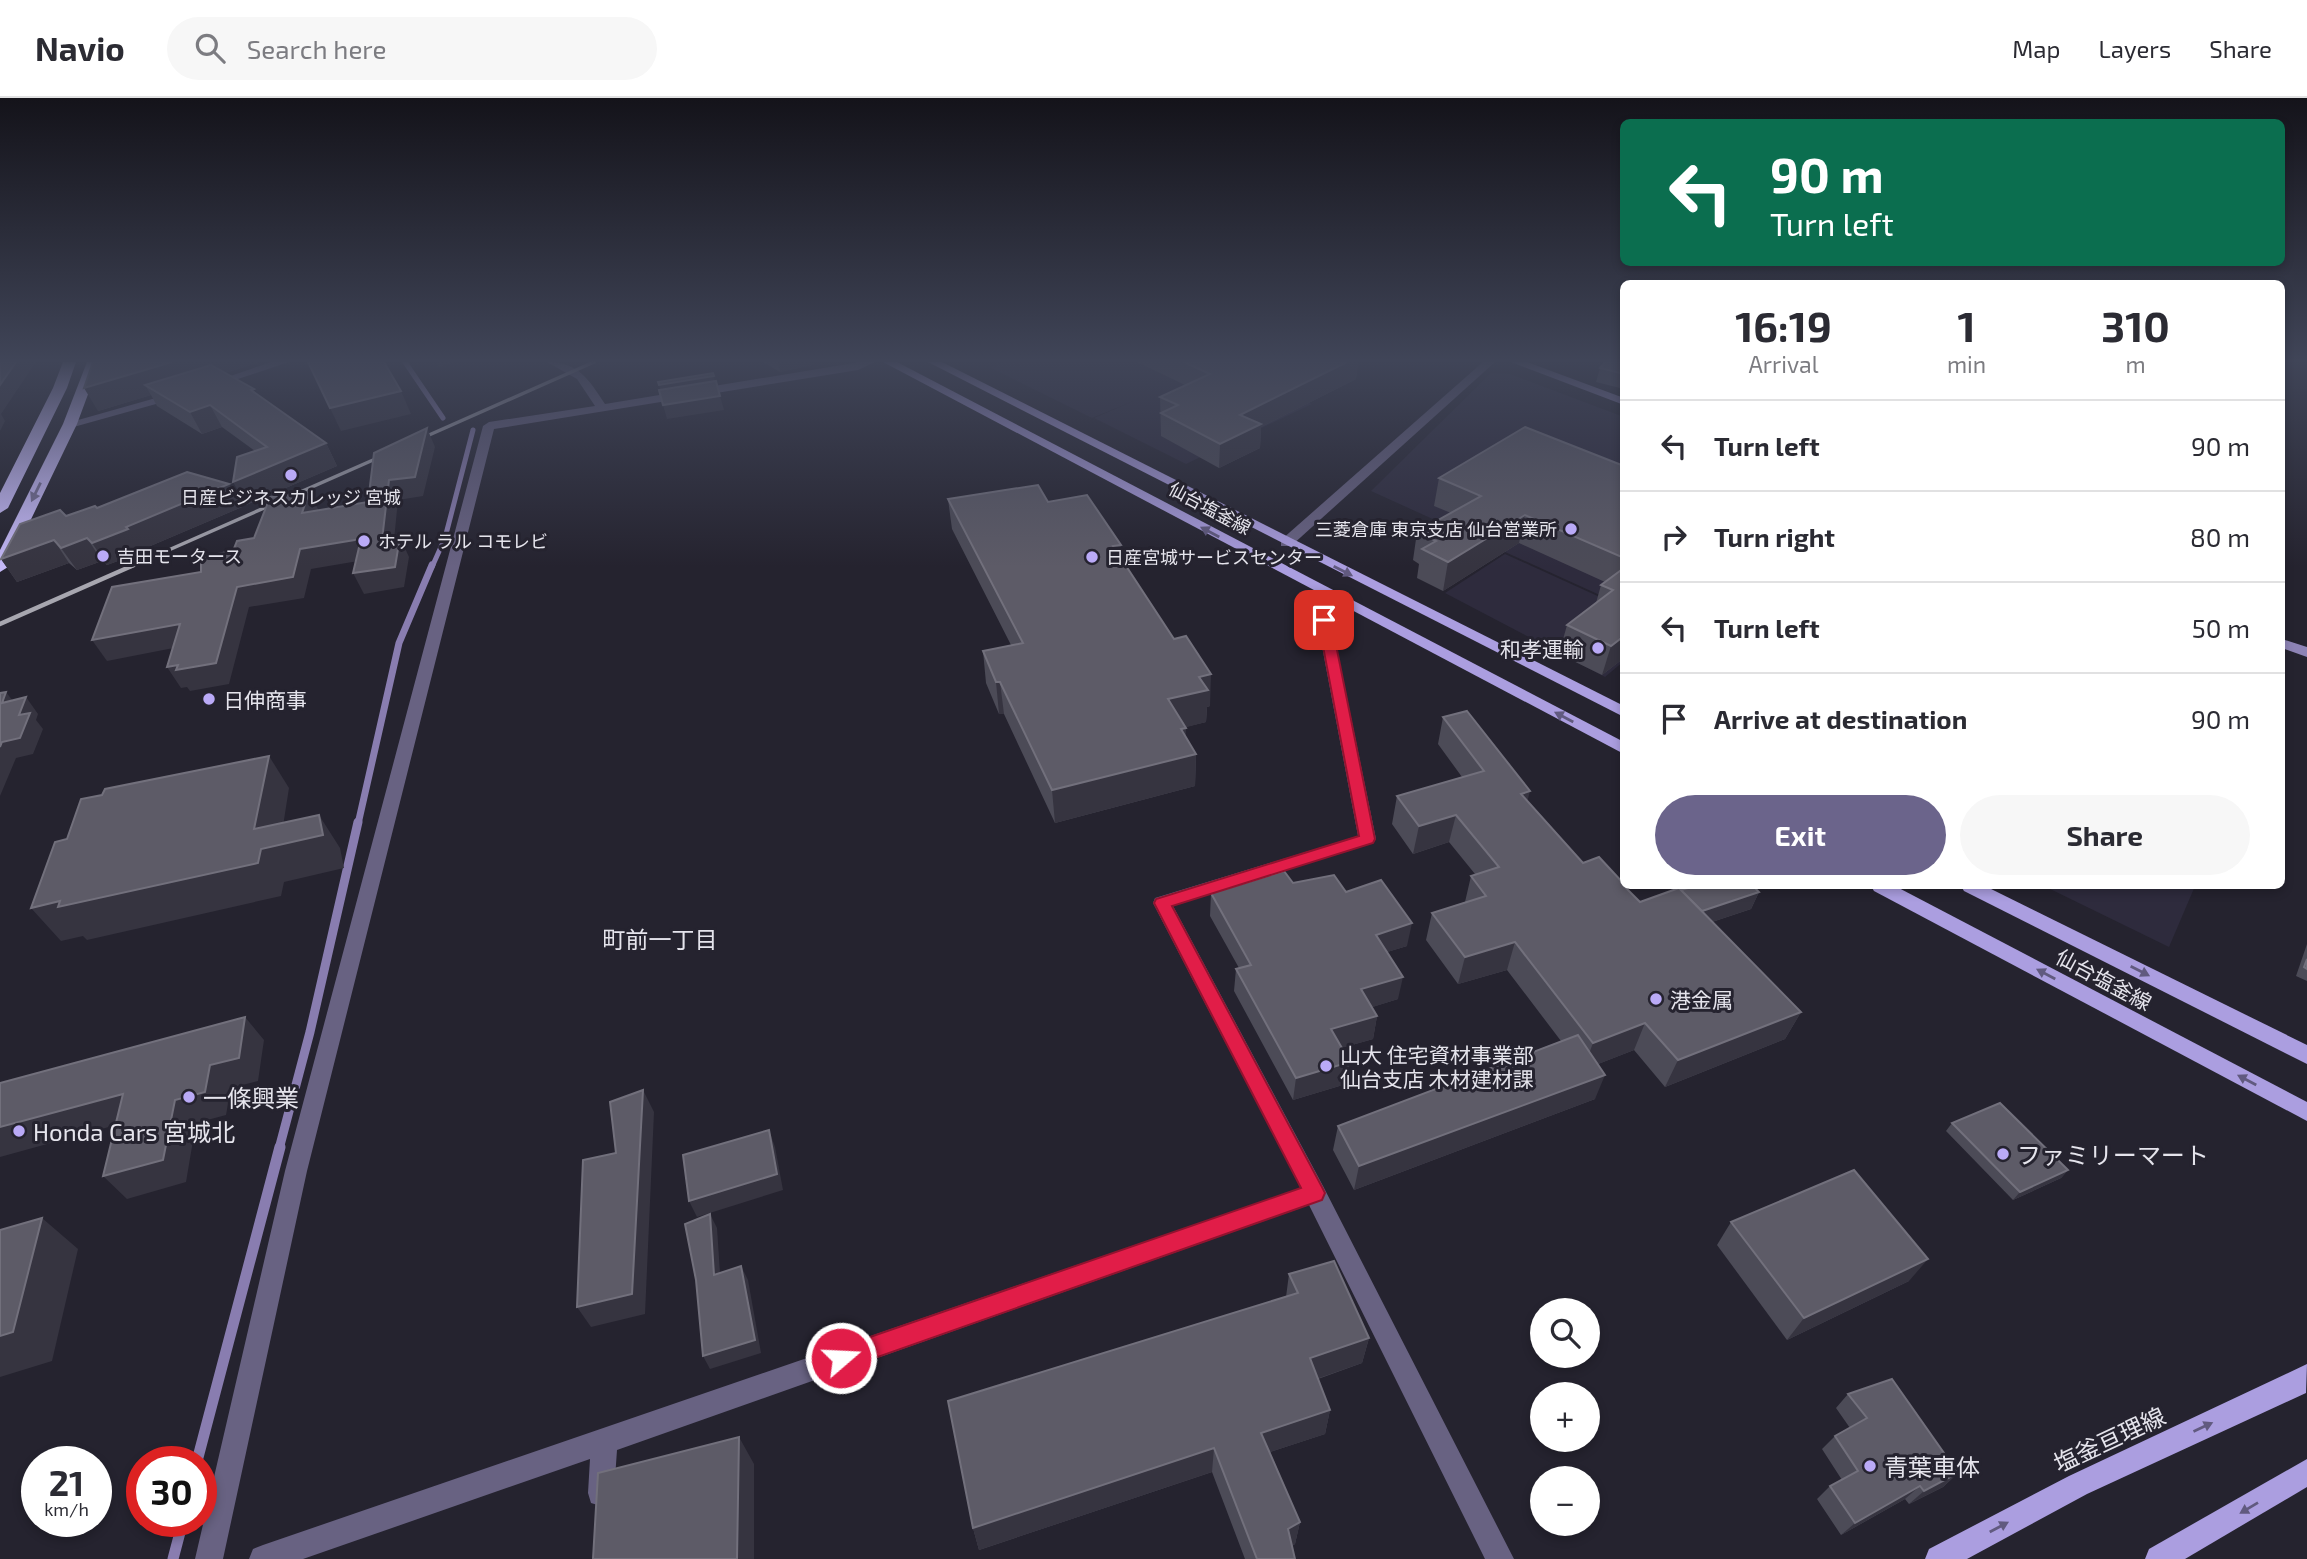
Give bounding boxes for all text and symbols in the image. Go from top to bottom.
search box [167,17,657,80]
text: Navio [35,28,125,68]
icon: search [191,29,229,67]
text: Search here [247,33,386,64]
text: Map [2012,34,2060,63]
text: Layers [2098,34,2171,63]
text: Share [2209,34,2272,63]
text: 90 m [1770,144,1884,203]
icon: left [1655,147,1746,238]
text: Turn left [1770,204,1894,242]
text: 16:19 [1735,300,1832,350]
text: 1 [1958,300,1976,350]
text: 310 [2101,300,2170,350]
text: Arrival [1748,350,1818,378]
text: min [1947,350,1986,378]
text: m [2126,350,2146,378]
icon: left [1655,427,1693,465]
text: Turn left [1714,430,1820,461]
text: 90 m [2191,430,2250,461]
marker: 日産ビジネスカレッジ 宮城 [283,467,299,483]
street label: 仙台塩釜線 [1165,477,1255,539]
one-way arrow [31,482,42,502]
place label: 日産ビジネスカレッジ 宮城 [181,486,401,508]
place label: 三菱倉庫 東京支店 仙台営業所 [1315,518,1557,540]
icon: right [1655,518,1693,556]
marker: 三菱倉庫 東京支店 仙台営業所 [1563,521,1579,537]
text: Turn right [1714,521,1835,552]
text: 80 m [2190,521,2250,552]
one-way arrow [1201,526,1220,538]
place label: ホテル ラル コモレビ [378,530,548,552]
marker: ホテル ラル コモレビ [356,533,372,549]
place label: 吉田モータース [117,545,242,567]
place label: 日産宮城サービスセンター [1106,546,1322,568]
marker: 吉田モータース [95,548,111,564]
marker: 日産宮城サービスセンター [1084,549,1100,565]
one-way arrow [1333,566,1353,577]
pin [1294,590,1354,650]
icon: arrive [1305,601,1343,639]
icon: left [1655,609,1693,647]
text: Turn left [1714,612,1820,643]
text: 50 m [2192,612,2250,643]
place label: 和孝運輸 [1500,636,1584,661]
marker: 和孝運輸 [1590,640,1606,656]
place label: 日伸商事 [223,687,307,712]
marker: 日伸商事 [201,691,217,707]
icon: arrive [1655,700,1693,738]
text: Arrive at destination [1714,703,1967,734]
text: 90 m [2191,703,2250,734]
one-way arrow [1554,712,1574,723]
button: Exit [1655,795,1946,875]
button: Share [1960,795,2250,875]
district label: 町前一丁目 [603,925,718,953]
street label: 仙台塩釜線 [2052,943,2156,1015]
one-way arrow [2130,966,2150,977]
one-way arrow [2036,968,2056,979]
place label: 港金属 [1670,987,1733,1012]
marker: 港金属 [1648,991,1664,1007]
place label: 山大 住宅資材事業部 仙台支店 木材建材課 [1340,1042,1534,1091]
marker: 山大 住宅資材事業部 仙台支店 木材建材課 [1318,1058,1334,1074]
one-way arrow [2237,1075,2257,1086]
place label: 一條興業 [203,1083,299,1112]
marker: 一條興業 [181,1089,197,1105]
place label: Honda Cars 宮城北 [33,1117,235,1146]
marker: Honda Cars 宮城北 [11,1123,27,1139]
place label: ファミリーマート [2017,1140,2209,1169]
marker: ファミリーマート [1995,1146,2011,1162]
map controls [1530,1298,1600,1536]
button: search [1530,1298,1600,1368]
position arrow [804,1321,878,1395]
button: + [1530,1382,1600,1452]
street label: 塩釜亘理線 [2048,1401,2170,1477]
one-way arrow [2193,1422,2213,1433]
speed limit sign: 30 [126,1446,217,1537]
place label: 青葉車体 [1884,1452,1980,1481]
marker: 青葉車体 [1862,1458,1878,1474]
text: 21 [49,1461,84,1503]
button: − [1530,1466,1600,1536]
text: km/h [44,1498,89,1520]
one-way arrow [2240,1502,2259,1514]
one-way arrow [1989,1521,2009,1533]

